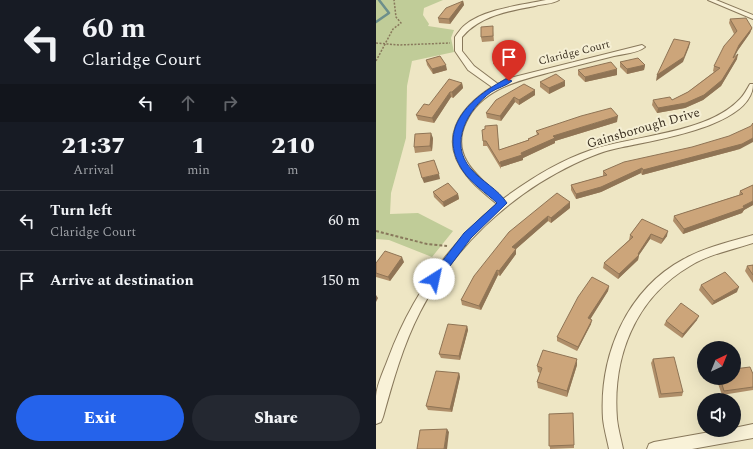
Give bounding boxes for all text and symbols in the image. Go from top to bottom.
text: 60 m [82,7,146,50]
icon: left [16,16,68,68]
street label: Claridge Court [537,35,612,70]
pin [492,40,526,81]
text: Claridge Court [82,46,201,73]
icon: arrive [498,46,520,68]
icon: left [135,92,157,114]
icon: ahead [177,92,199,114]
icon: right [219,92,241,114]
street label: Gainsborough Drive [584,102,702,154]
text: 21:37 [61,128,126,164]
text: 1 [191,128,206,164]
text: 210 [271,128,315,164]
text: Arrival [73,160,114,180]
text: min [187,160,210,180]
text: m [287,160,299,180]
text: Turn left [50,199,112,222]
text: 60 m [328,209,360,232]
icon: left [16,210,38,232]
text: Claridge Court [50,222,136,242]
position arrow [413,258,455,300]
text: Arrive at destination [50,269,194,292]
text: 150 m [321,269,360,292]
icon: arrive [16,270,38,292]
north arrow [697,341,741,385]
map controls [697,341,741,437]
button: sound [697,393,741,437]
button: Exit [16,395,184,441]
button: Share [192,395,360,441]

